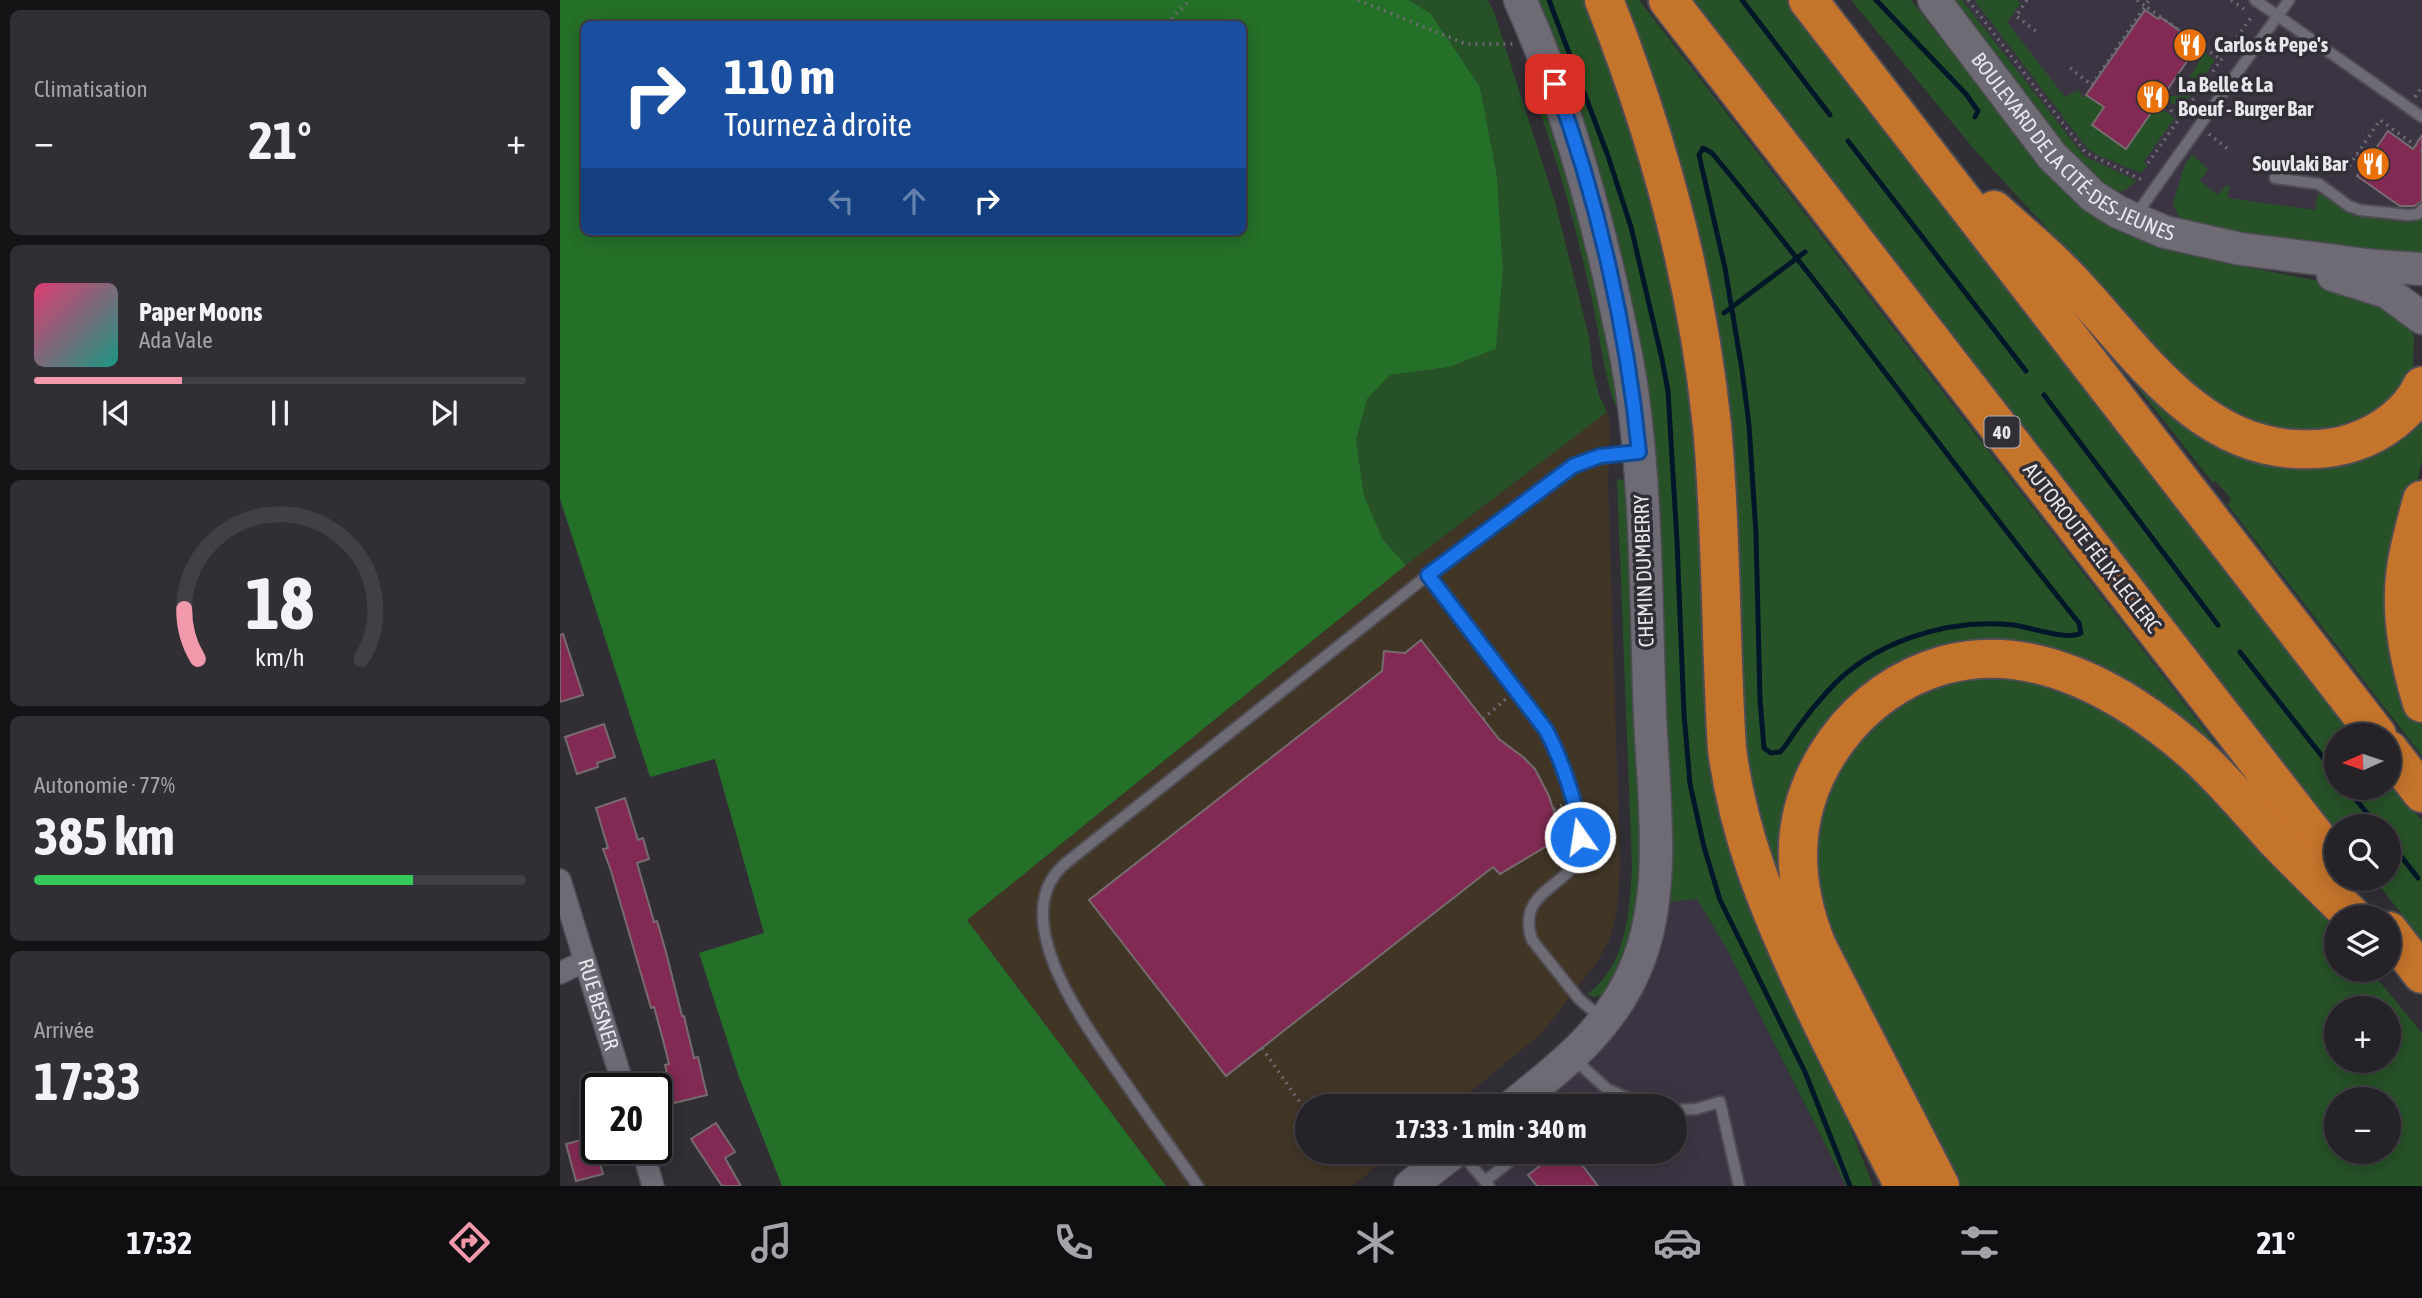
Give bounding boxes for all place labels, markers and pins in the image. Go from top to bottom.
restaurant icon: Carlos & Pepe's [2171,26,2209,64]
place label: Carlos & Pepe's [2214,32,2329,56]
pin [1525,54,1585,114]
place label: La Belle & La Boeuf - Burger Bar [2178,72,2314,120]
restaurant icon: La Belle & La Boeuf - Burger Bar [2134,78,2172,116]
restaurant icon: Souvlaki Bar [2354,145,2392,183]
place label: Souvlaki Bar [2252,151,2349,175]

